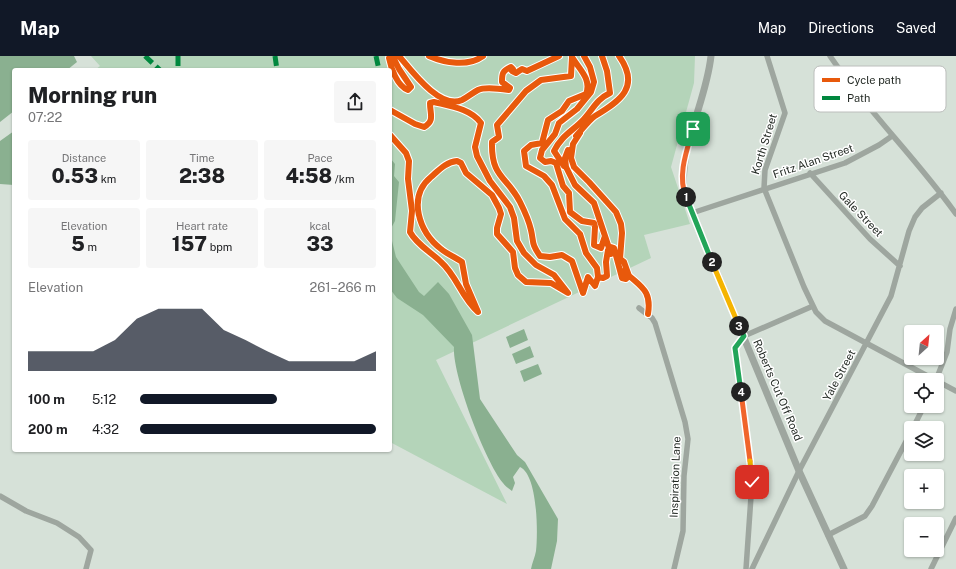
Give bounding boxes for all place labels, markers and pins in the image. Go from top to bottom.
pin [676,112,710,146]
pin: 1 [676,187,696,207]
pin: 2 [702,252,722,272]
pin: 3 [729,316,749,336]
pin: 4 [731,382,751,402]
pin [735,465,769,499]

